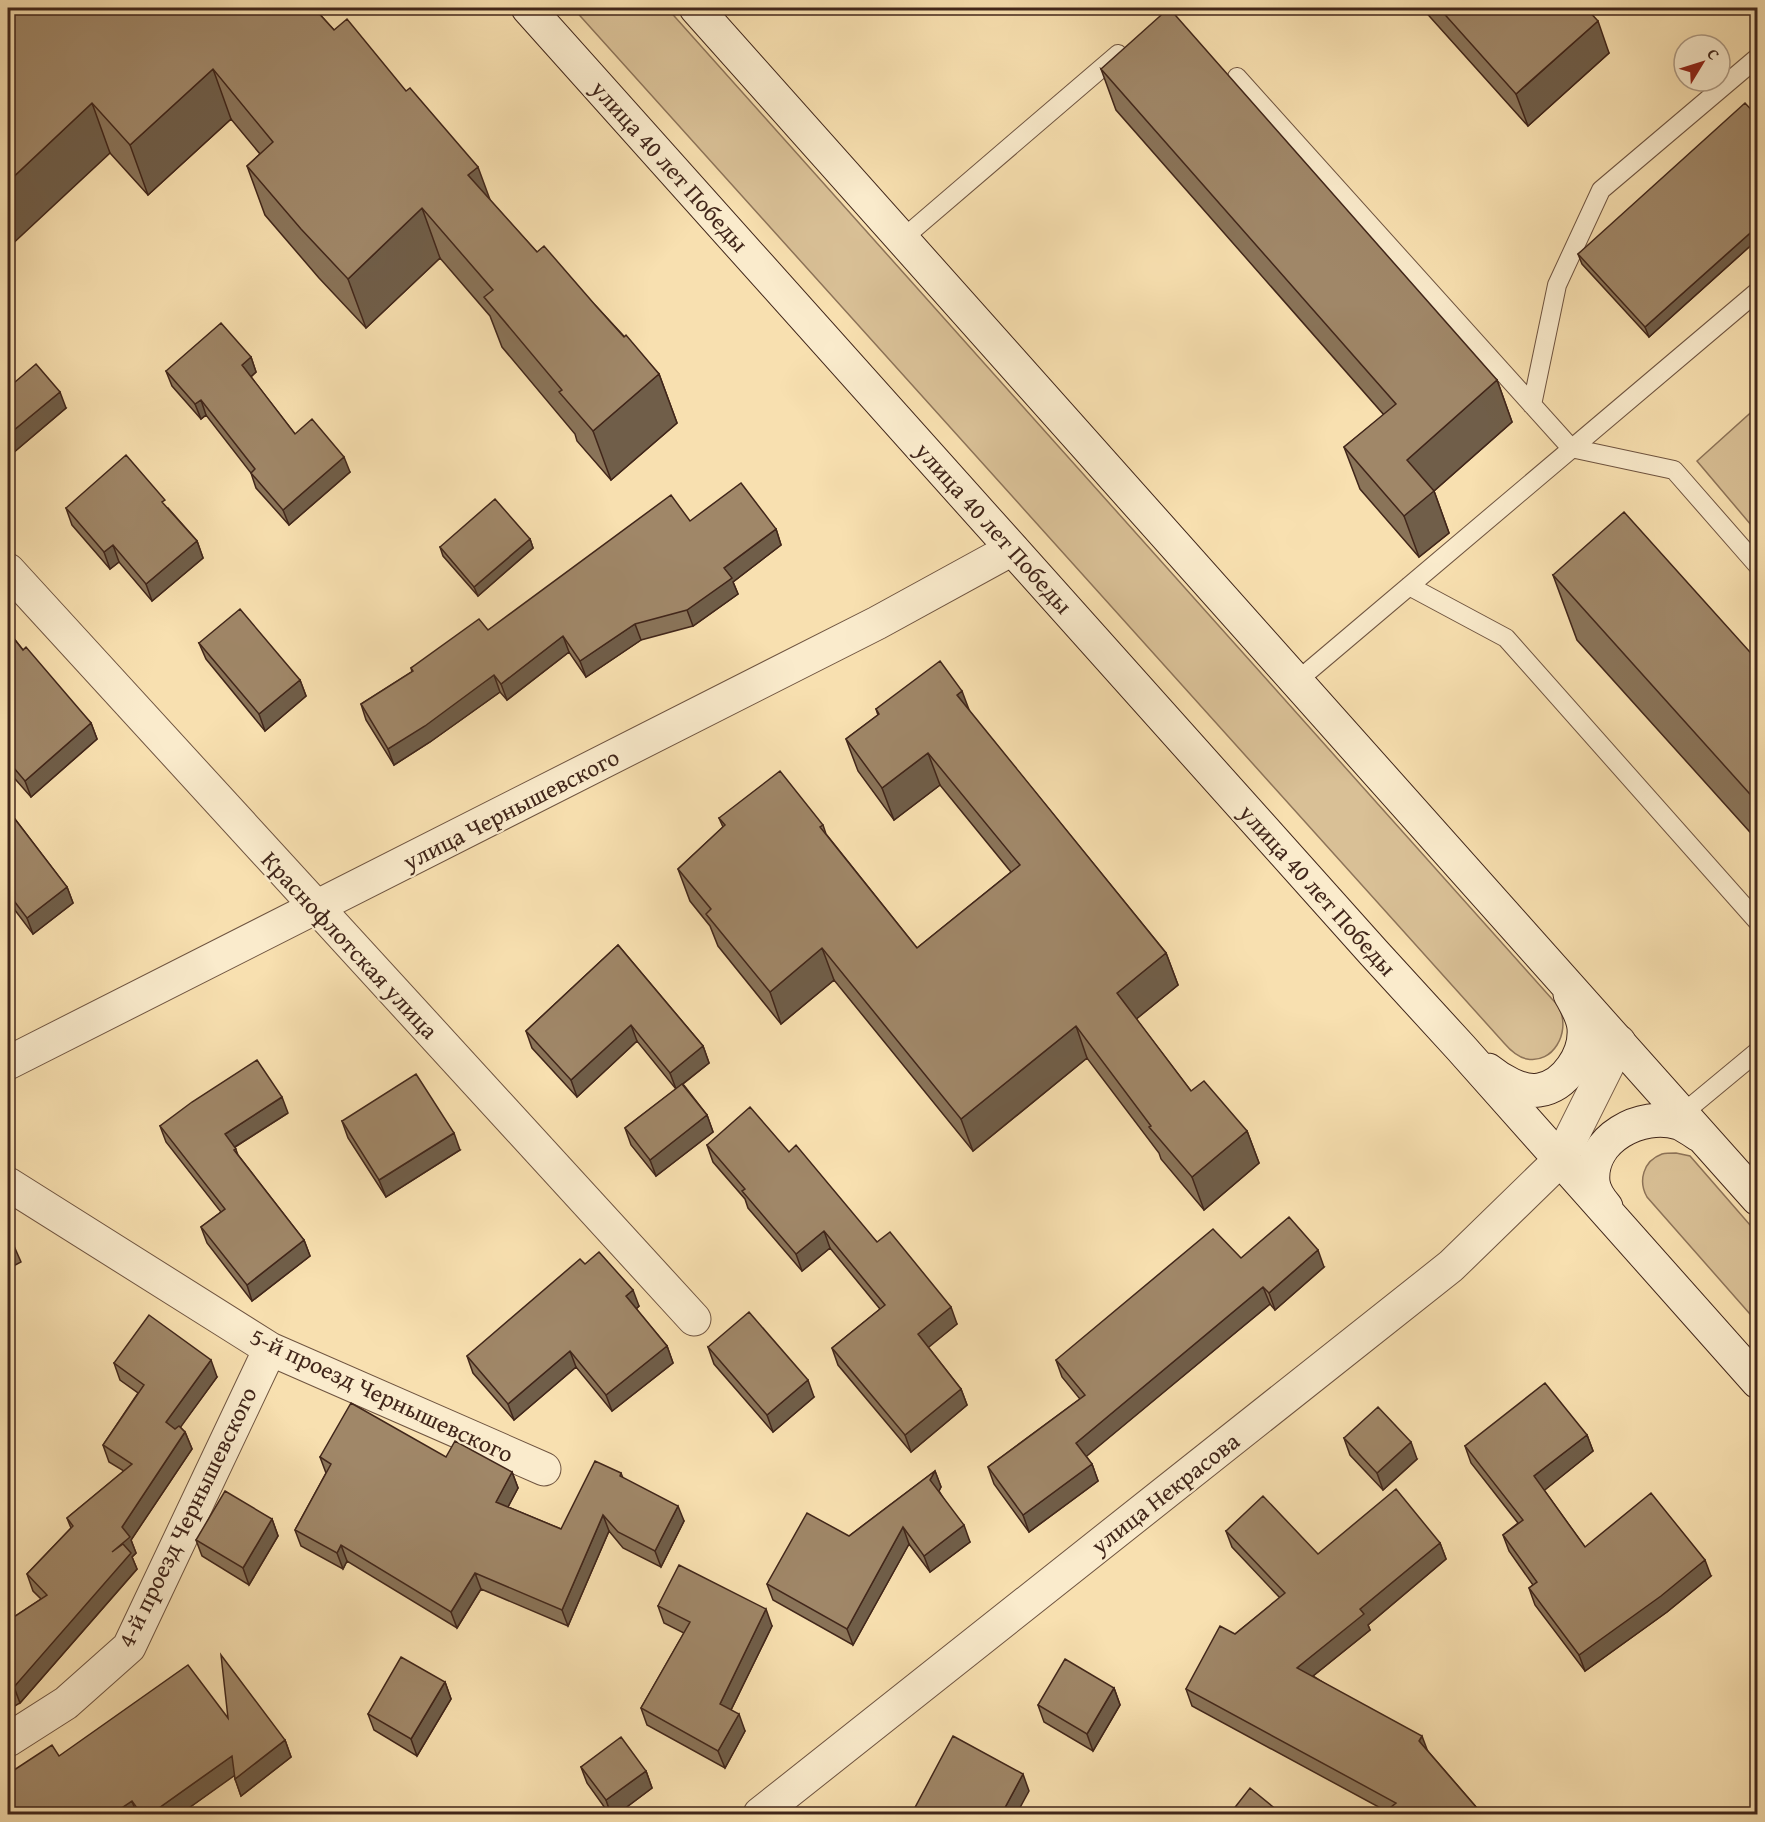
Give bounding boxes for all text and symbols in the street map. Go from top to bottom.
north arrow [1672,33,1732,93]
text: С [1702,43,1726,65]
street label: улица 40 лет Победы [582,71,757,260]
street label: улица 40 лет Победы [906,433,1081,622]
street label: улица Чернышевского [396,739,625,879]
street label: улица 40 лет Победы [1230,795,1405,984]
street label: Краснофлотская улица [253,843,447,1047]
street label: 5-й проезд Чернышевского [245,1319,519,1471]
street label: 4-й проезд Чернышевского [108,1380,266,1654]
street label: улица Некрасова [1082,1423,1247,1563]

